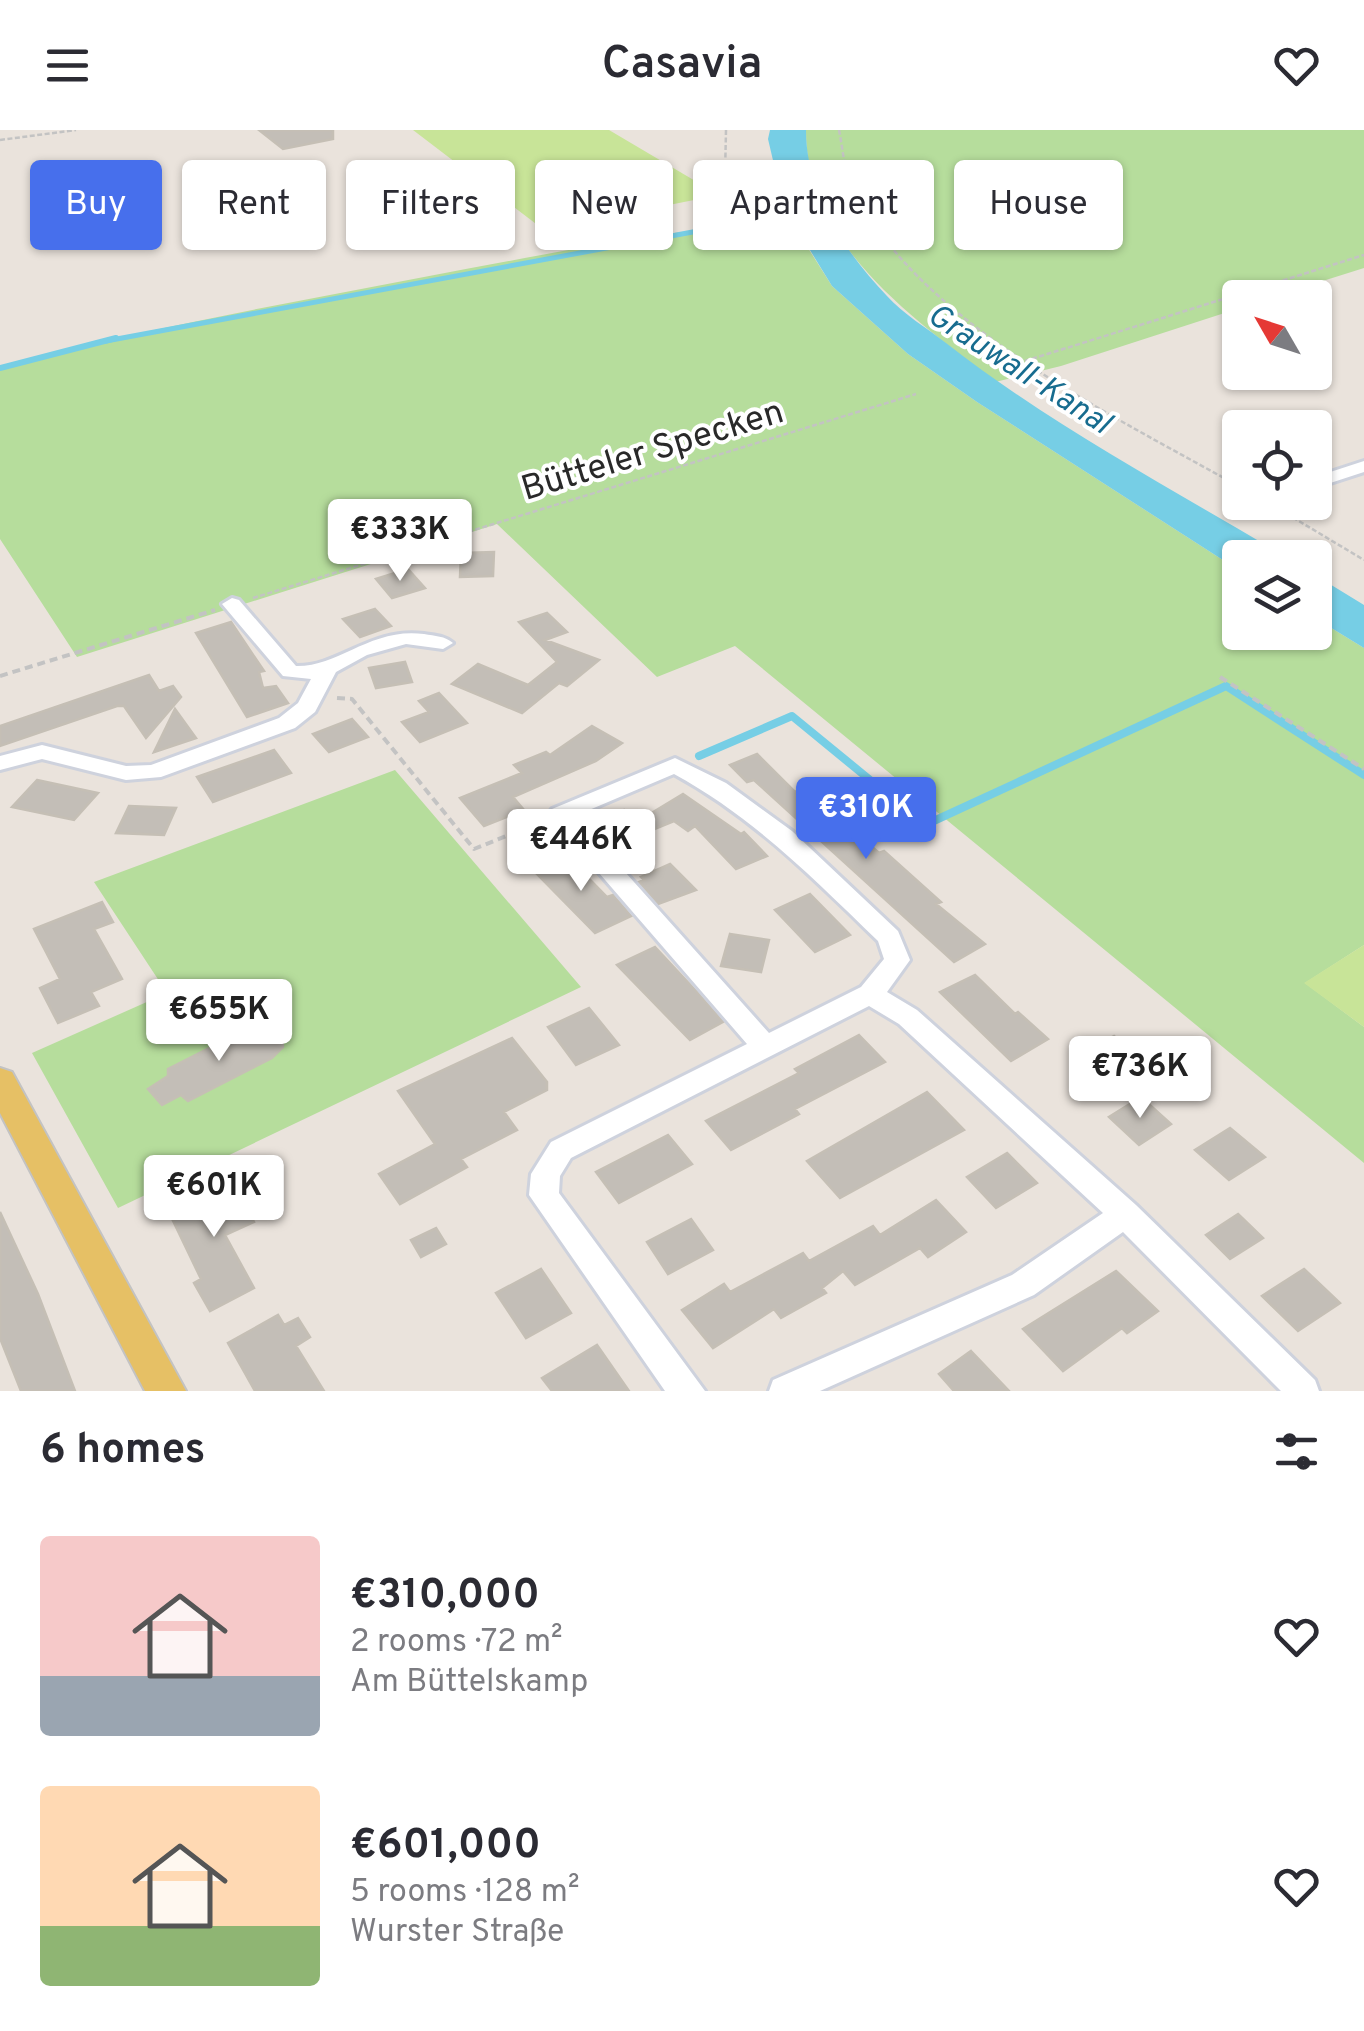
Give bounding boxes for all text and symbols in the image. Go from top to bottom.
text: Casavia [602,37,762,94]
icon: menu [40,38,95,93]
icon: heart [1269,38,1324,93]
chip: Buy [30,160,162,250]
chip: Rent [182,160,326,250]
chip: Filters [346,160,515,250]
chip: New [535,160,673,250]
chip: Apartment [693,160,934,250]
chip: House [954,160,1123,250]
north arrow [1222,280,1332,390]
map controls [1222,280,1332,650]
water label: Grauwall-Kanal [919,296,1119,446]
street label: Bütteler Specken [516,391,789,513]
button: locate [1222,410,1332,520]
pin: €333K [330,499,470,584]
text: €333K [350,511,450,551]
button: layers [1222,540,1332,650]
pin: €310K [796,777,936,862]
text: €310K [818,789,914,829]
pin: €446K [511,809,651,894]
text: €446K [529,821,633,861]
pin: €655K [149,979,289,1064]
text: €655K [168,991,270,1031]
pin: €736K [1070,1036,1210,1121]
text: €736K [1091,1048,1189,1088]
pin: €601K [144,1155,284,1240]
text: €601K [166,1167,262,1207]
icon: filters [1269,1424,1324,1479]
text: 6 homes [40,1425,205,1478]
text: €310,000 [350,1570,540,1623]
icon: home [120,1576,240,1696]
icon: heart [1269,1609,1324,1664]
text: 2 rooms · 72 m² [350,1623,563,1663]
text: Am Büttelskamp [350,1663,588,1703]
text: €601,000 [350,1820,541,1873]
icon: home [120,1826,240,1946]
icon: heart [1269,1859,1324,1914]
text: 5 rooms · 128 m² [350,1873,580,1913]
text: Wurster Straße [350,1913,564,1953]

